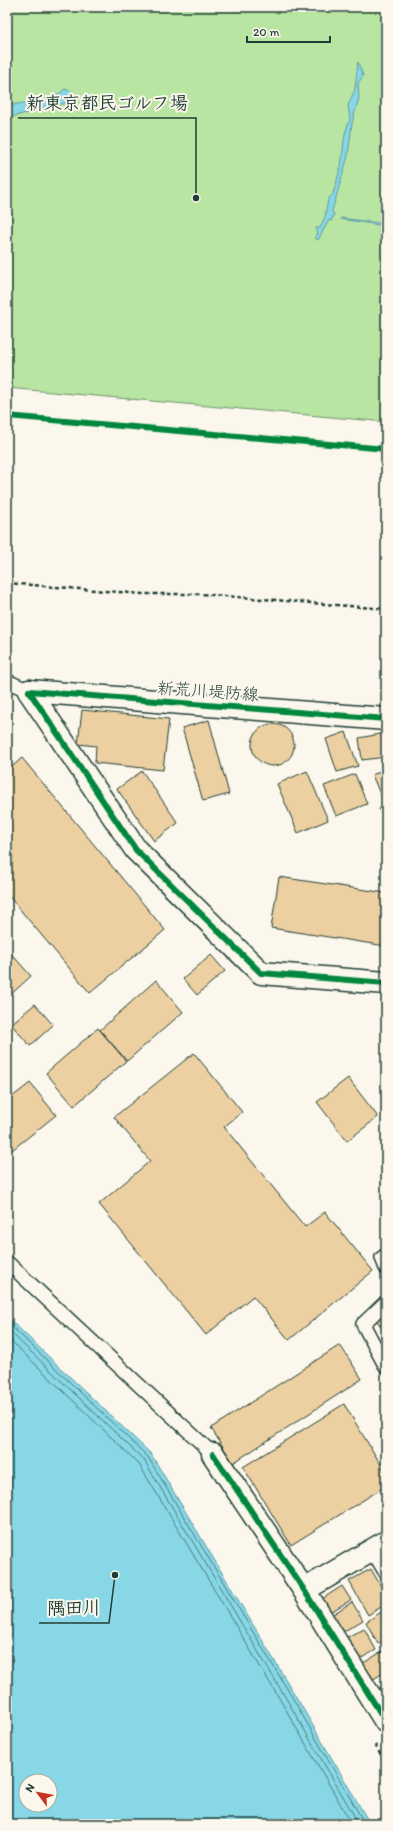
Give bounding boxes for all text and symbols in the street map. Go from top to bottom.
scale bar [247,18,330,44]
text: 20 m [253,25,280,39]
callout: 新東京都民ゴルフ場 [18,88,196,118]
text: 新東京都民ゴルフ場 [26,92,188,114]
street label: 新荒川堤防線 [156,677,260,705]
callout: 隅田川 [39,1593,109,1623]
text: 隅田川 [47,1597,101,1619]
north arrow [18,1773,58,1813]
text: N [22,1781,37,1795]

